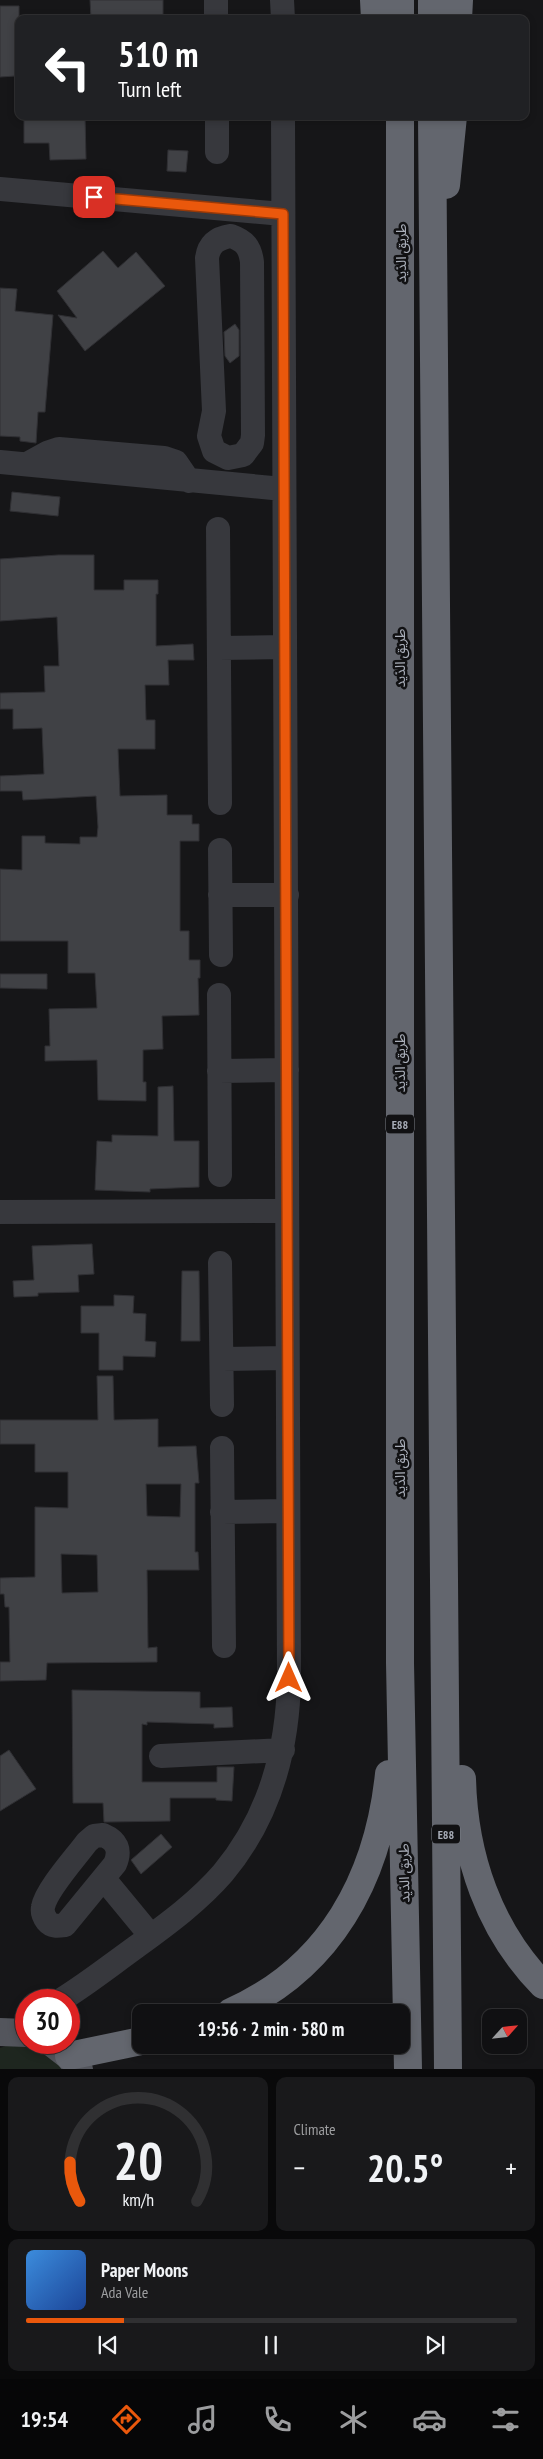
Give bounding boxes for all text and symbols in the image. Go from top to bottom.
text: 510 m [118,31,199,77]
icon: left [35,35,100,100]
text: Turn left [118,75,182,103]
pin [73,176,115,218]
icon: arrive [80,183,108,211]
street label: طريق الذيد [392,223,411,283]
street label: طريق الذيد [391,628,410,688]
street label: طريق الذيد [391,1033,410,1093]
road number: E88 [386,1114,414,1134]
street label: طريق الذيد [391,1438,410,1498]
position arrow [262,1651,314,1703]
road number: E88 [432,1825,460,1844]
street label: طريق الذيد [394,1843,415,1903]
speed limit sign: 30 [15,1989,80,2054]
north arrow [482,2009,528,2054]
map controls [482,2009,527,2054]
text: 19:56 · 2 min · 580 m [198,2017,344,2041]
text: Climate [294,2119,336,2139]
text: 20 [113,2127,163,2194]
text: 20.5° [367,2143,443,2192]
text: − [294,2149,305,2186]
text: + [505,2149,517,2186]
text: km/h [122,2188,154,2211]
text: Paper Moons [101,2258,188,2282]
text: Ada Vale [101,2282,148,2302]
icon: previous [94,2331,122,2359]
icon: pause [257,2331,285,2359]
icon: next [421,2331,449,2359]
icon: directions [109,2402,144,2437]
icon: music [185,2402,220,2437]
icon: phone [260,2402,295,2437]
icon: climate [336,2402,371,2437]
icon: car [412,2402,447,2437]
icon: filters [488,2402,523,2437]
text: 19:54 [20,2405,68,2433]

